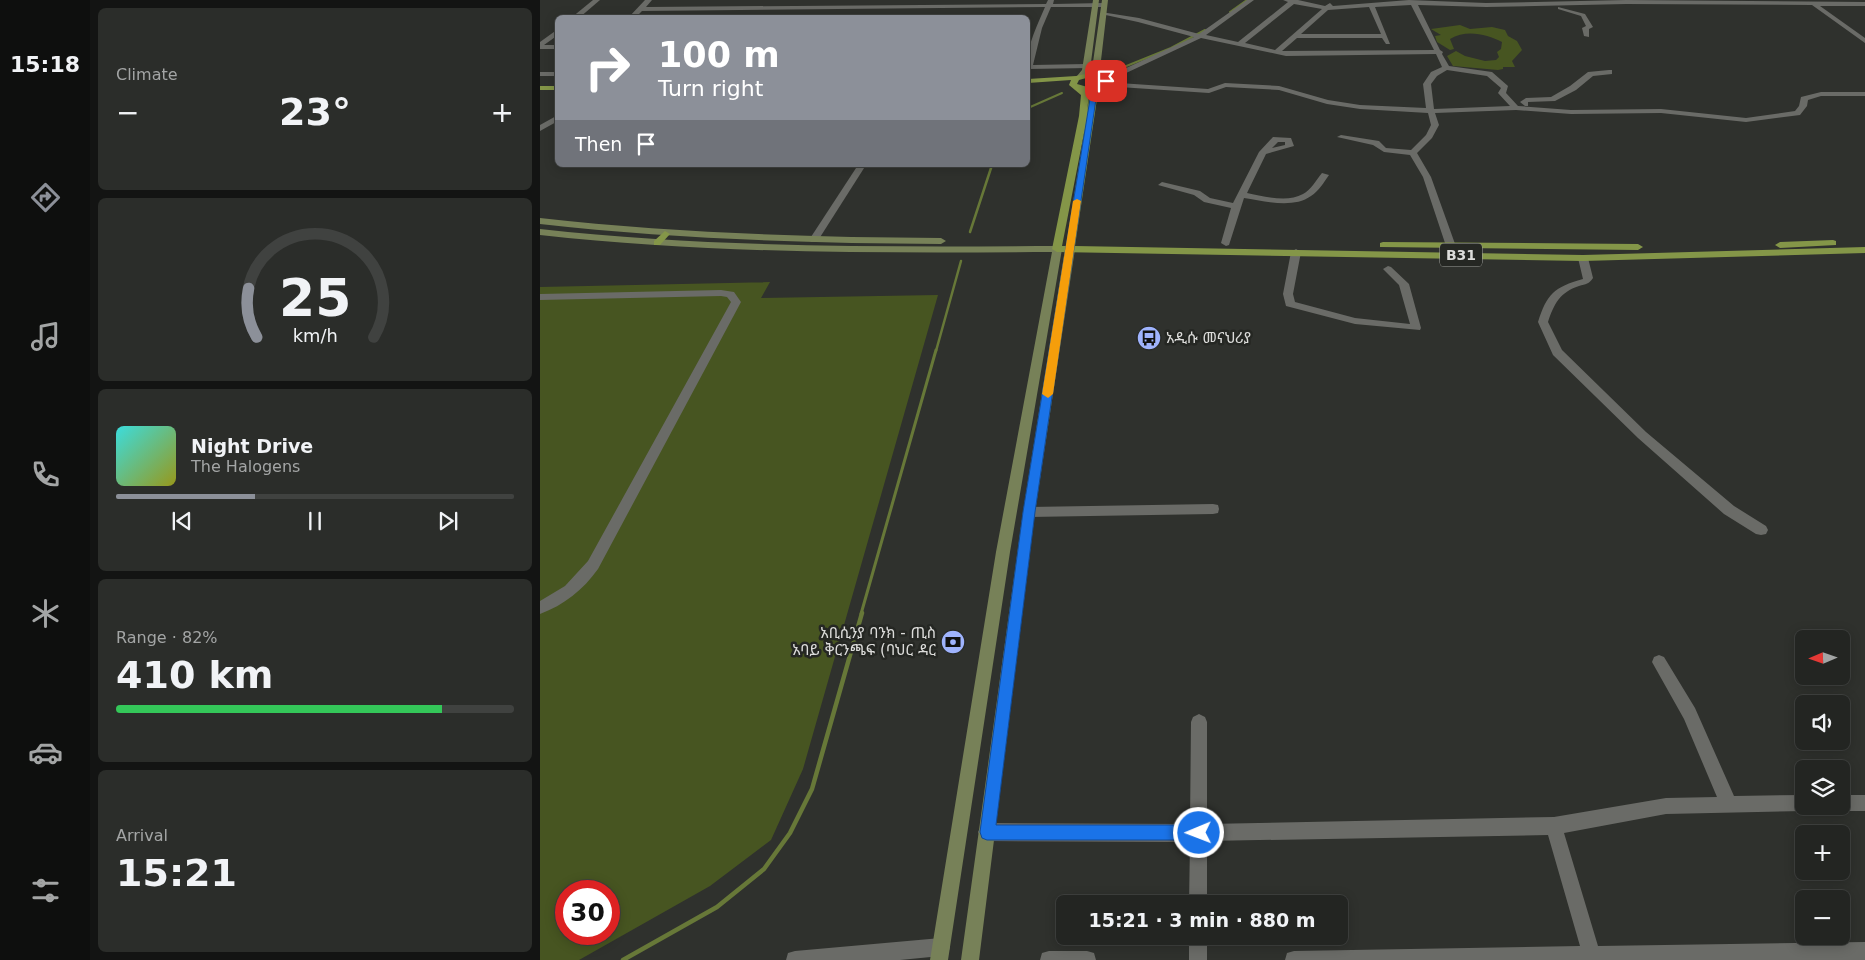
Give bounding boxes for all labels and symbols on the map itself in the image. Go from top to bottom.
pin [1085,60,1127,102]
road number: B31 [1440,244,1482,266]
bus stop icon: አዲሱ መናህሪያ [1136,325,1162,351]
place label: አዲሱ መናህሪያ [1166,329,1251,347]
place label: አቢሲንያ ባንክ - ጢስ አባይ ቅርንጫፍ (ባህር ዳር [792,624,936,659]
bank icon: አቢሲንያ ባንክ - ጢስ አባይ ቅርንጫፍ (ባህር ዳር [940,629,966,655]
north arrow [1795,630,1850,685]
position arrow [1172,806,1224,858]
speed limit sign: 30 [555,880,620,945]

